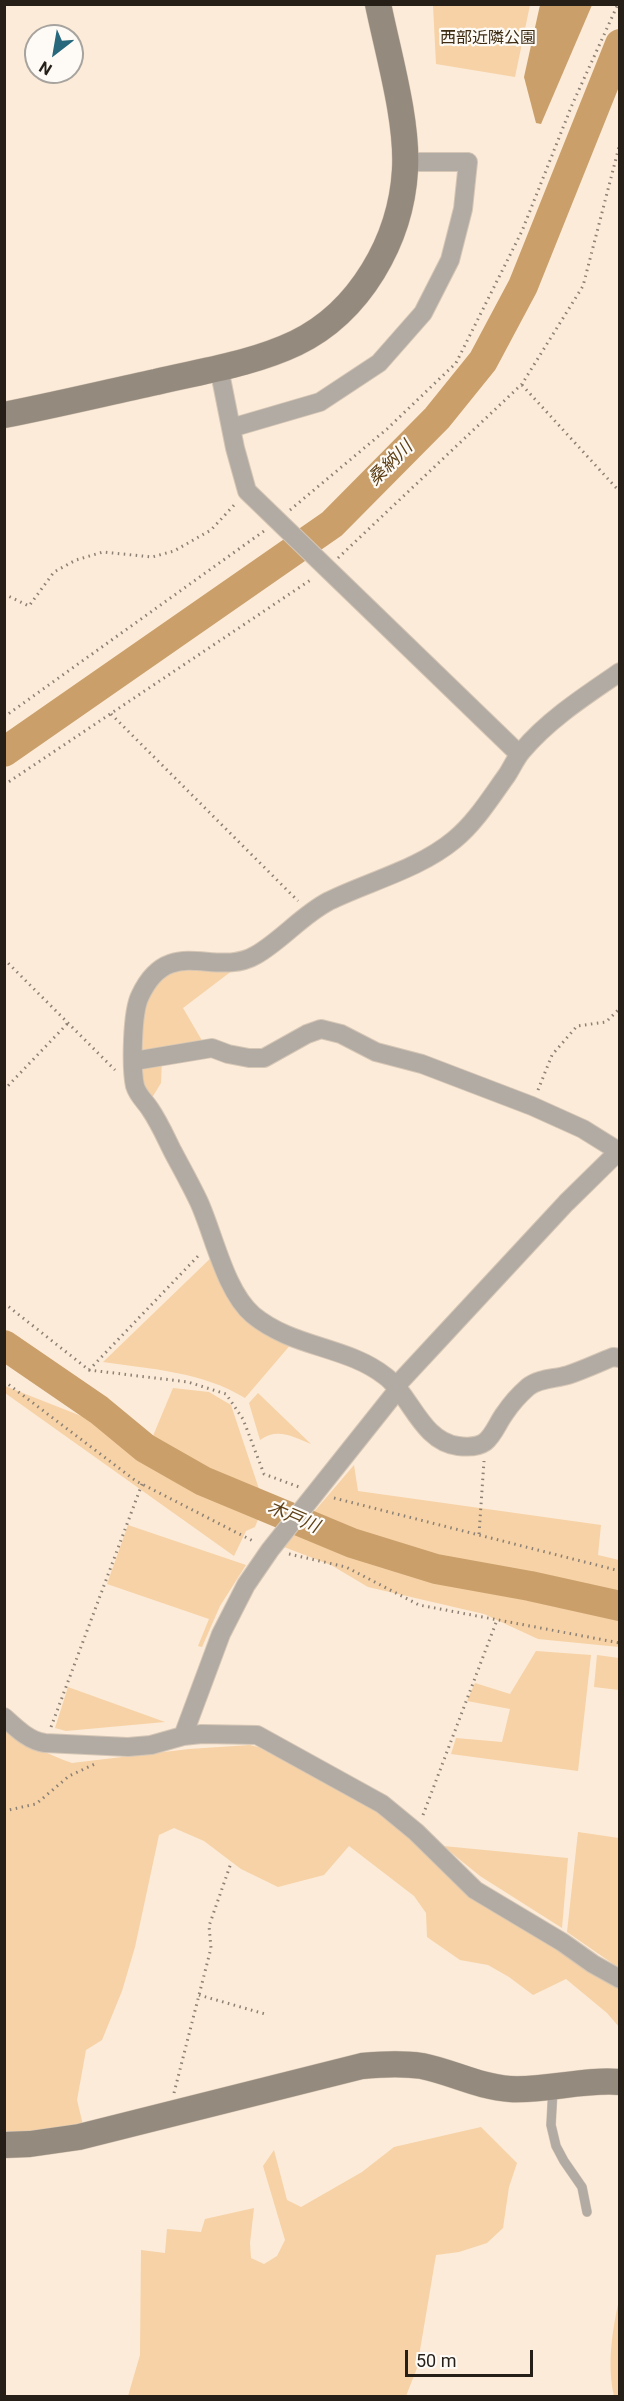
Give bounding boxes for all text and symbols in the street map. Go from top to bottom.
north arrow [24,24,84,84]
park label: 西部近隣公園 [440,29,536,49]
text: N [36,57,55,79]
water label: 桑納川 [364,437,418,491]
water label: 木戸川 [264,1498,322,1538]
scale bar [408,2338,536,2376]
text: 50 m [416,2350,456,2371]

